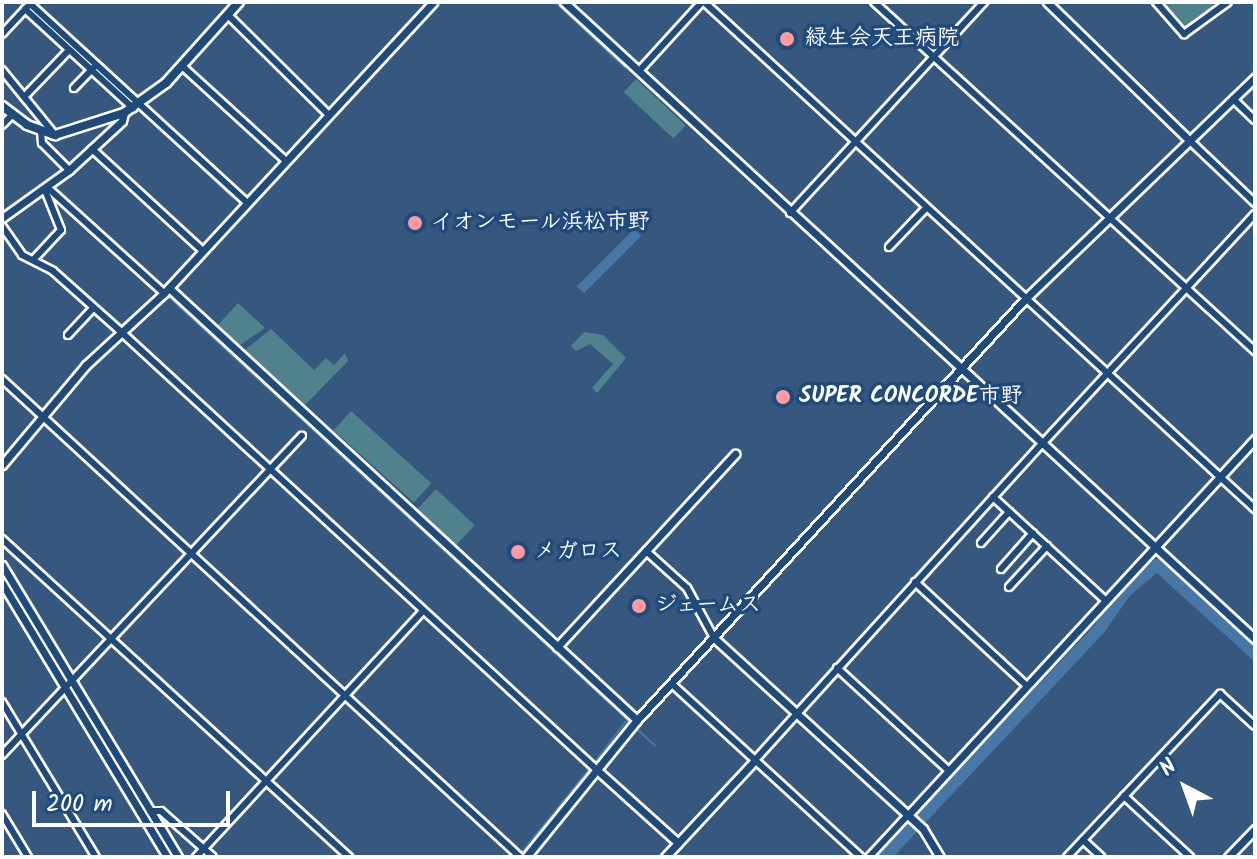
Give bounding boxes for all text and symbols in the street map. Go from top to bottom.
place label: 緑生会天王病院 [805,26,959,52]
marker: 緑生会天王病院 [776,28,798,50]
place label: イオンモール浜松市野 [431,210,651,236]
marker: イオンモール浜松市野 [406,214,424,232]
place label: SUPER CONCORDE市野 [799,384,1022,410]
marker: SUPER CONCORDE市野 [774,388,792,406]
place label: メガロス [534,539,622,565]
marker: メガロス [509,543,527,561]
place label: ジェームス [655,593,764,619]
marker: ジェームス [630,597,648,615]
north arrow [1145,747,1225,827]
text: N [1152,751,1186,786]
scale bar [36,775,234,825]
text: 200 m [46,785,113,824]

